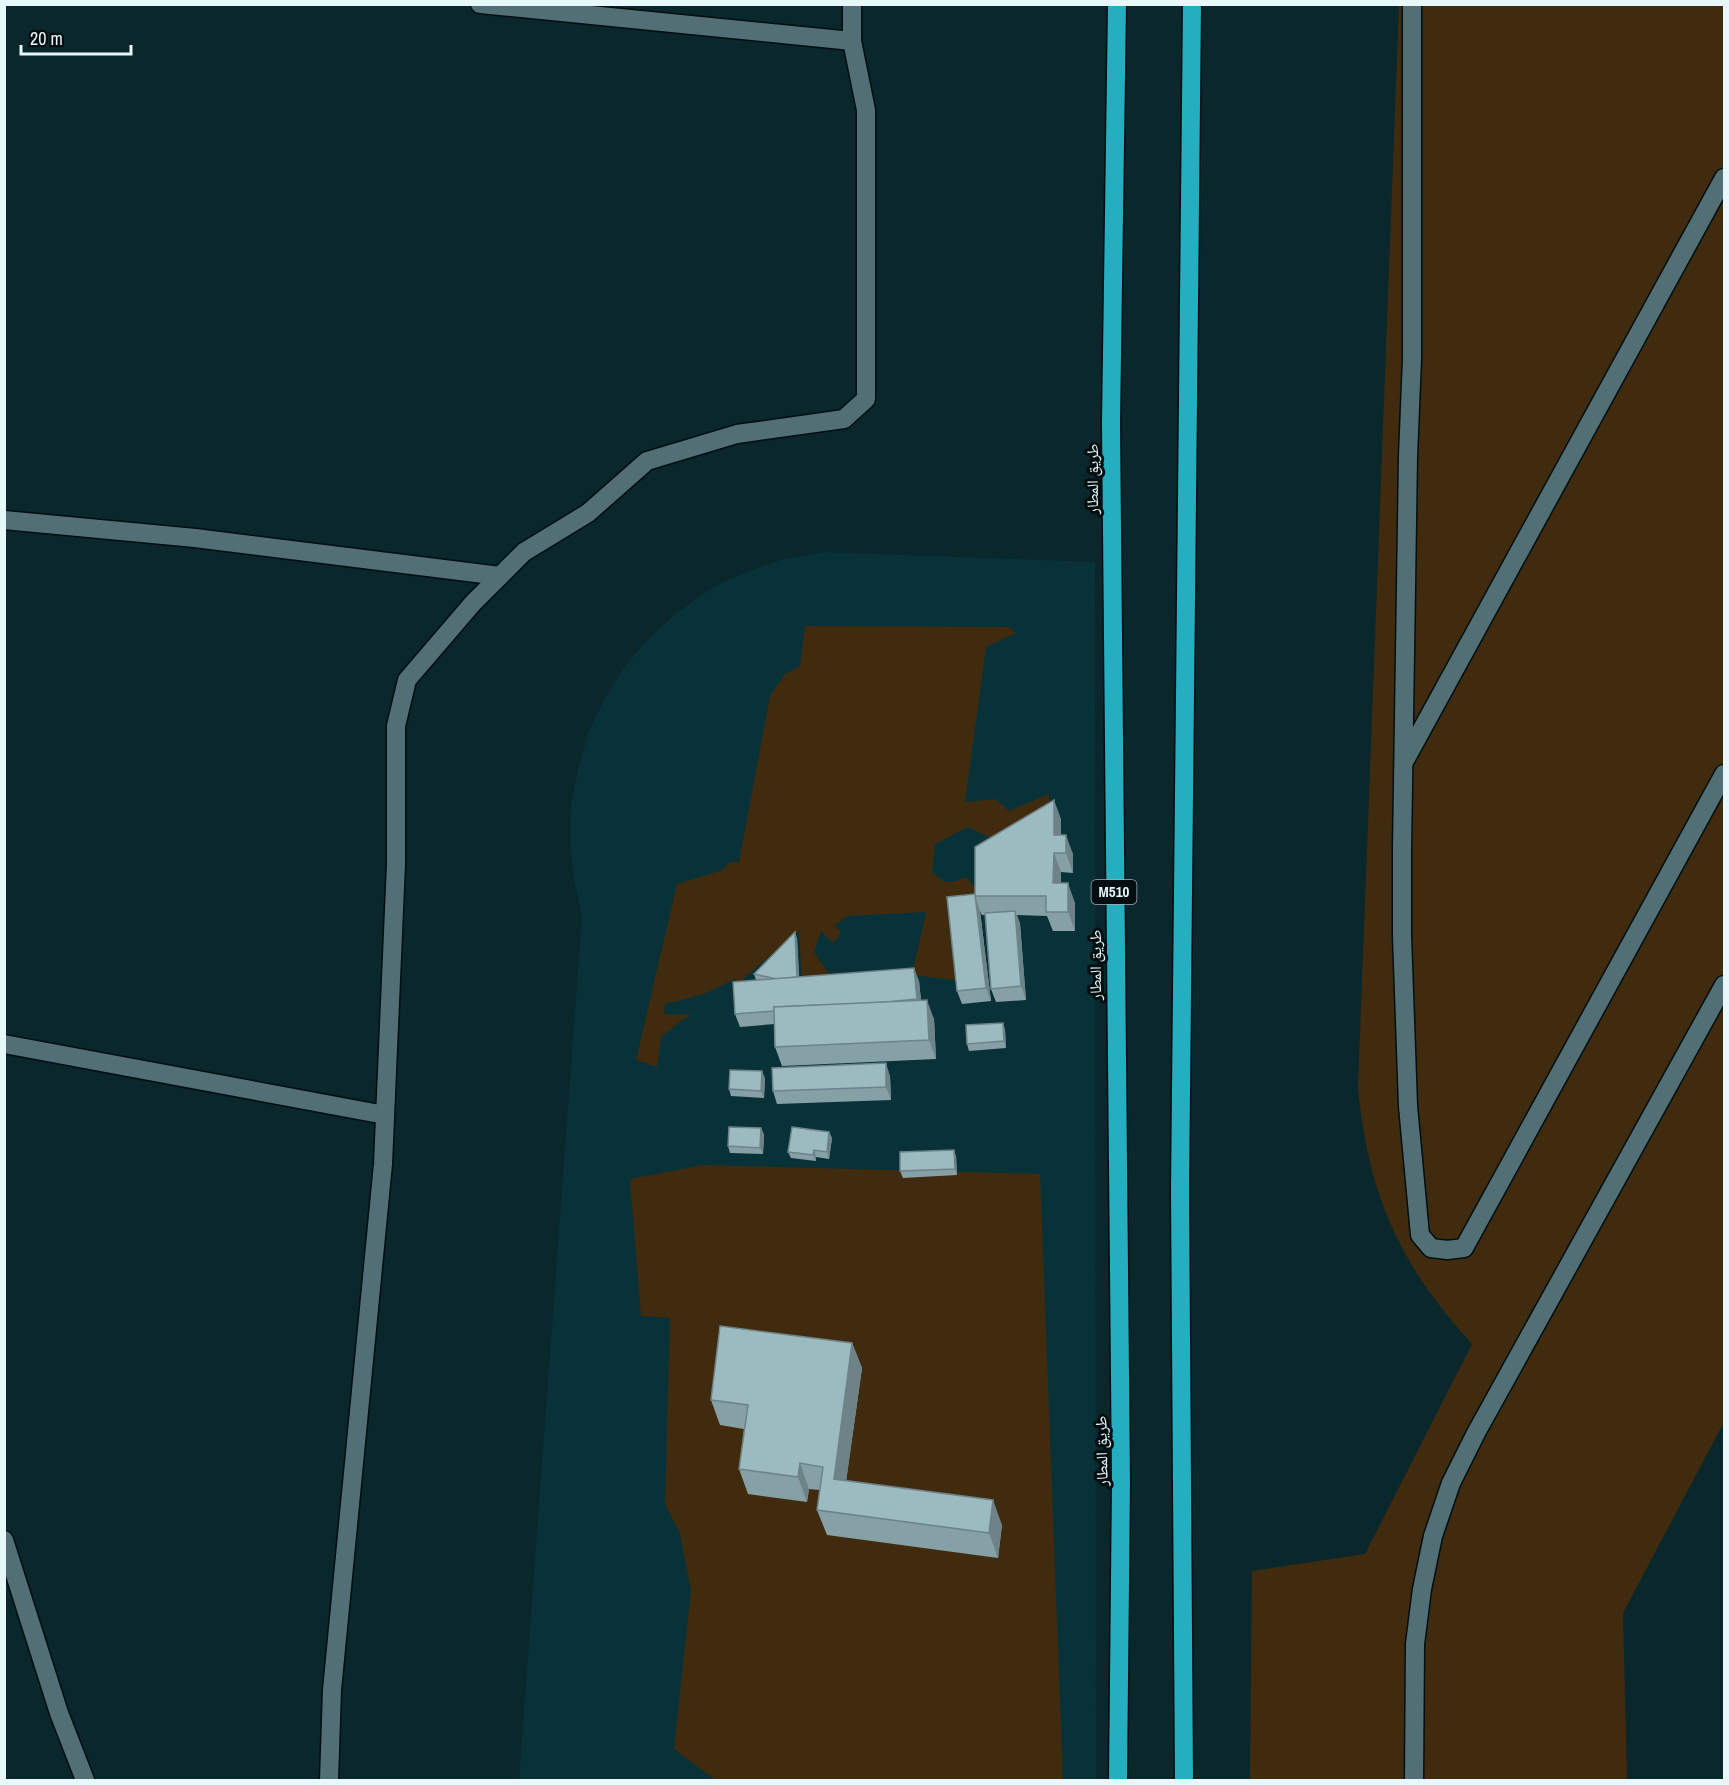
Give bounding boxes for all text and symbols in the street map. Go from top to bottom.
scale bar [21,18,130,56]
text: 20 m [30,26,63,51]
street label: طريق المطار [1081,444,1103,515]
road number: M510 [1092,880,1136,904]
street label: طريق المطار [1084,930,1106,1001]
street label: طريق المطار [1089,1416,1113,1487]

